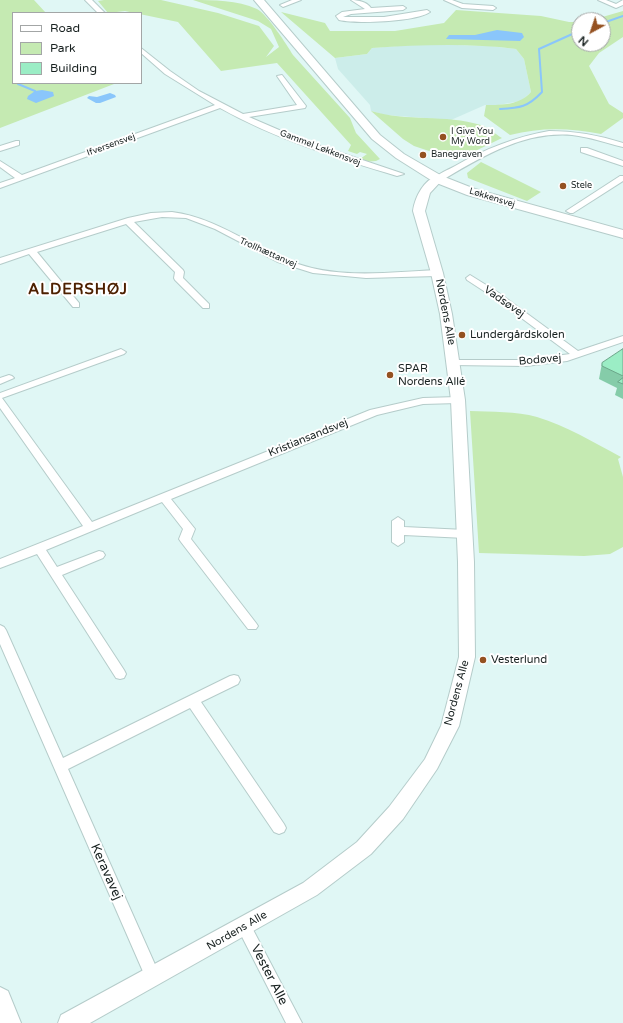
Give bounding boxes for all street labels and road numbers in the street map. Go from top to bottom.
street label: Gammel Løkkensvej [278,128,362,168]
street label: Ifversensvej [85,131,137,159]
street label: Løkkensvej [468,186,516,210]
street label: Trollhættanvej [238,236,298,270]
street label: Nordens Alle [432,278,458,346]
street label: Vadsøvej [481,283,527,321]
street label: Bodøvej [518,352,562,368]
street label: Kristiansandsvej [266,416,350,460]
street label: Nordens Alle [442,659,472,727]
street label: Keravavej [87,842,125,902]
street label: Nordens Alle [205,908,269,954]
street label: Vester Alle [247,942,291,1008]

